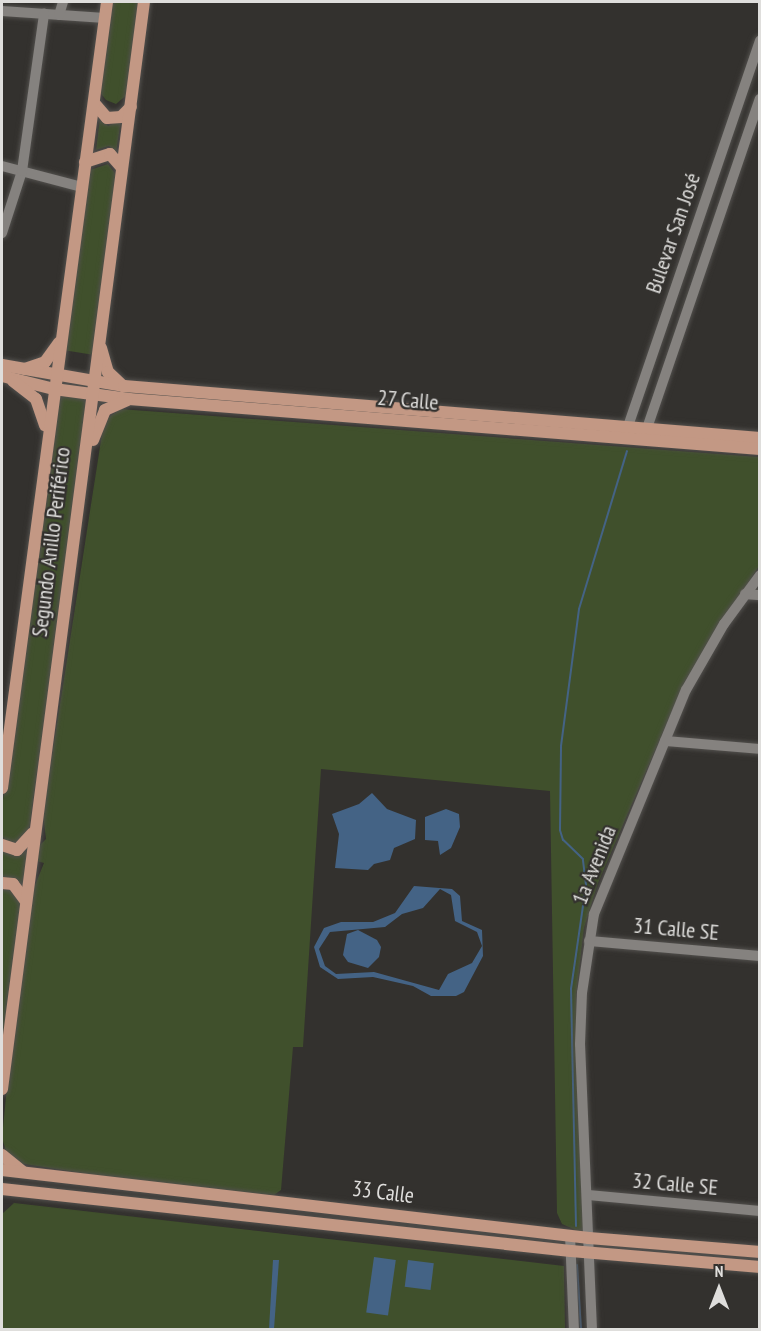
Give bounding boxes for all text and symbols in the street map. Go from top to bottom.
street label: Bulevar San José [640,169,706,297]
street label: 27 Calle [376,384,440,416]
street label: Segundo Anillo Periférico [26,445,76,639]
street label: 1a Avenida [566,821,622,909]
street label: 31 Calle SE [632,912,720,946]
street label: 32 Calle SE [631,1167,719,1201]
street label: 33 Calle [350,1175,416,1209]
north arrow [689,1259,749,1319]
text: N [715,1261,723,1281]

